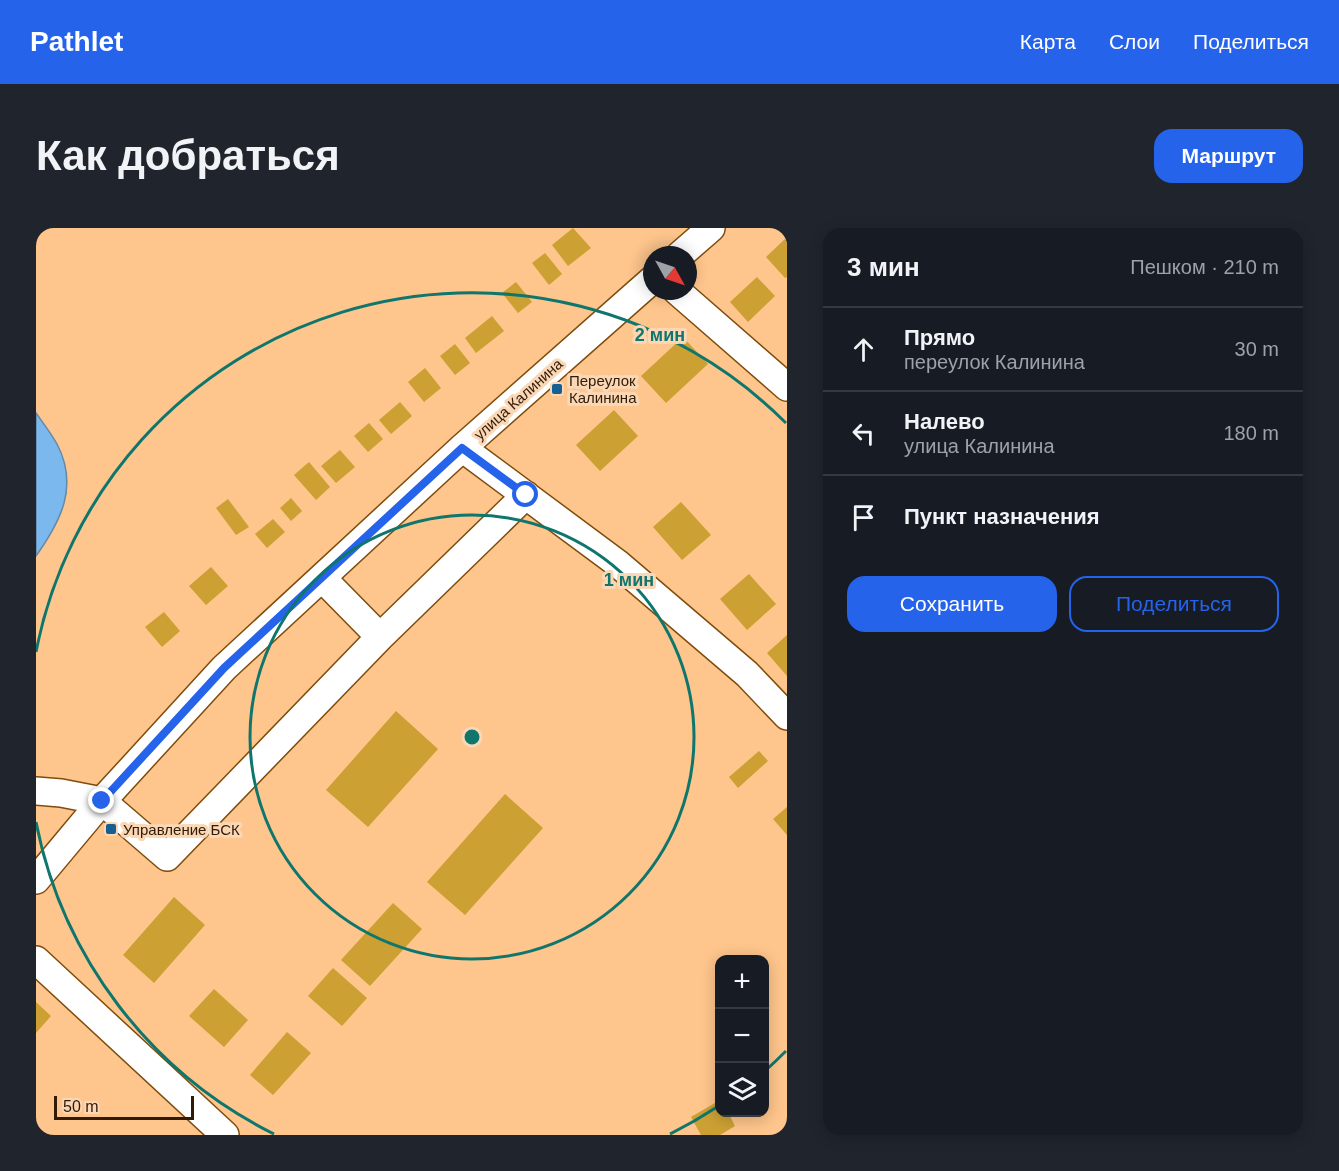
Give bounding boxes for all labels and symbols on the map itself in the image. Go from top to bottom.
north arrow [643,246,697,300]
text: 2 мин [635,325,685,345]
street label: улица Калинина [470,354,566,443]
place label: Переулок Калинина [569,372,637,406]
marker: Переулок Калинина [550,382,564,396]
route start [512,481,538,507]
text: 1 мин [604,570,654,590]
centre of rings [462,727,482,747]
route end [88,787,114,813]
place label: Управление БСК [123,821,240,838]
marker: Управление БСК [104,822,118,836]
scale bar [54,1093,194,1120]

